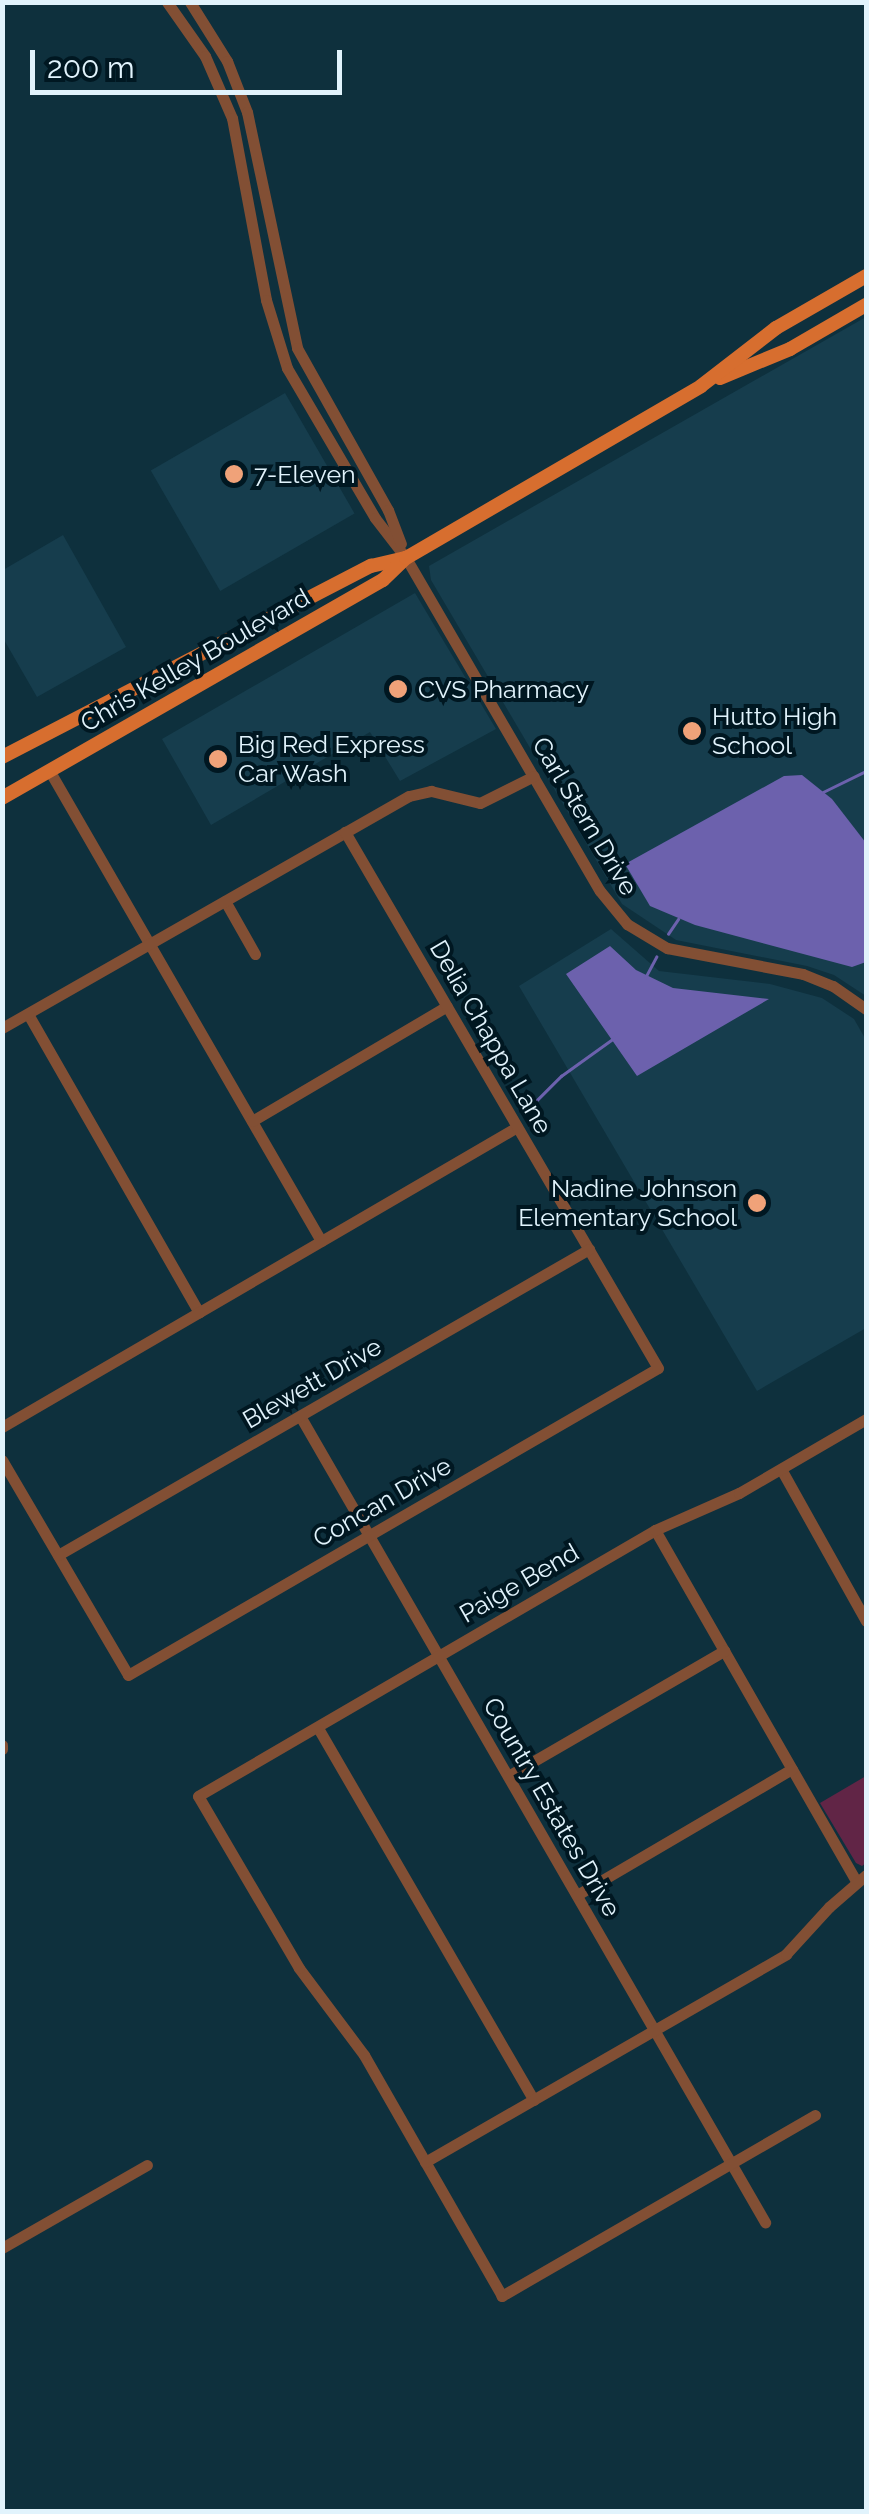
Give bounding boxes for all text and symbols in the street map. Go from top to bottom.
scale bar [35,30,348,92]
text: 200 m [47,50,135,85]
place label: 7-Eleven [254,459,356,489]
marker: 7-Eleven [223,463,245,485]
street label: Chris Kelley Boulevard [75,582,315,738]
place label: CVS Pharmacy [418,674,589,704]
marker: CVS Pharmacy [387,678,409,700]
place label: Hutto High School [712,702,837,761]
marker: Hutto High School [681,720,703,742]
place label: Big Red Express Car Wash [238,730,425,789]
street label: Carl Stern Drive [526,731,644,901]
marker: Big Red Express Car Wash [207,748,229,770]
street label: Delia Chappa Lane [423,935,559,1139]
place label: Nadine Johnson Elementary School [517,1174,737,1233]
marker: Nadine Johnson Elementary School [746,1192,768,1214]
street label: Blewett Drive [237,1331,387,1435]
street label: Concan Drive [308,1450,456,1554]
street label: Paige Bend [454,1537,584,1629]
street label: Country Estates Drive [477,1692,627,1922]

